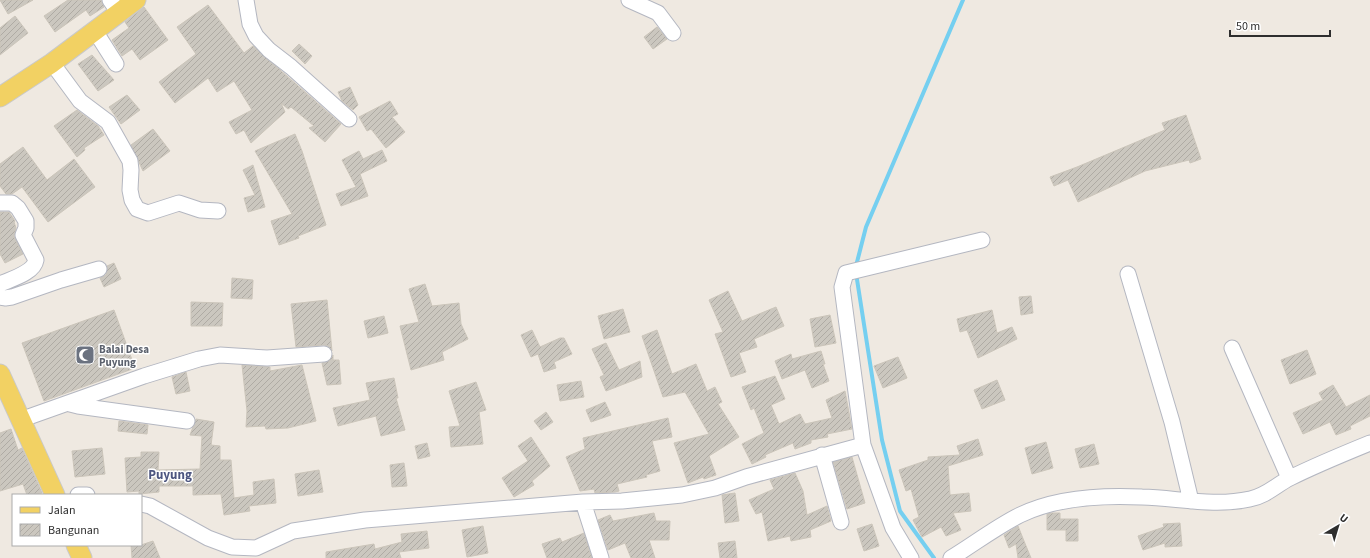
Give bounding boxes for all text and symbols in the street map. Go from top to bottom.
scale bar [1230,12,1330,38]
text: 50 m [1236,18,1260,35]
place label: Balai Desa Puyung [99,342,149,370]
mosque icon: Balai Desa Puyung [74,344,96,366]
district label: Puyung [148,466,192,484]
legend [12,494,142,546]
text: Jalan [48,502,75,519]
north arrow [1318,506,1358,546]
text: U [1336,510,1351,527]
text: Bangunan [48,522,99,539]

